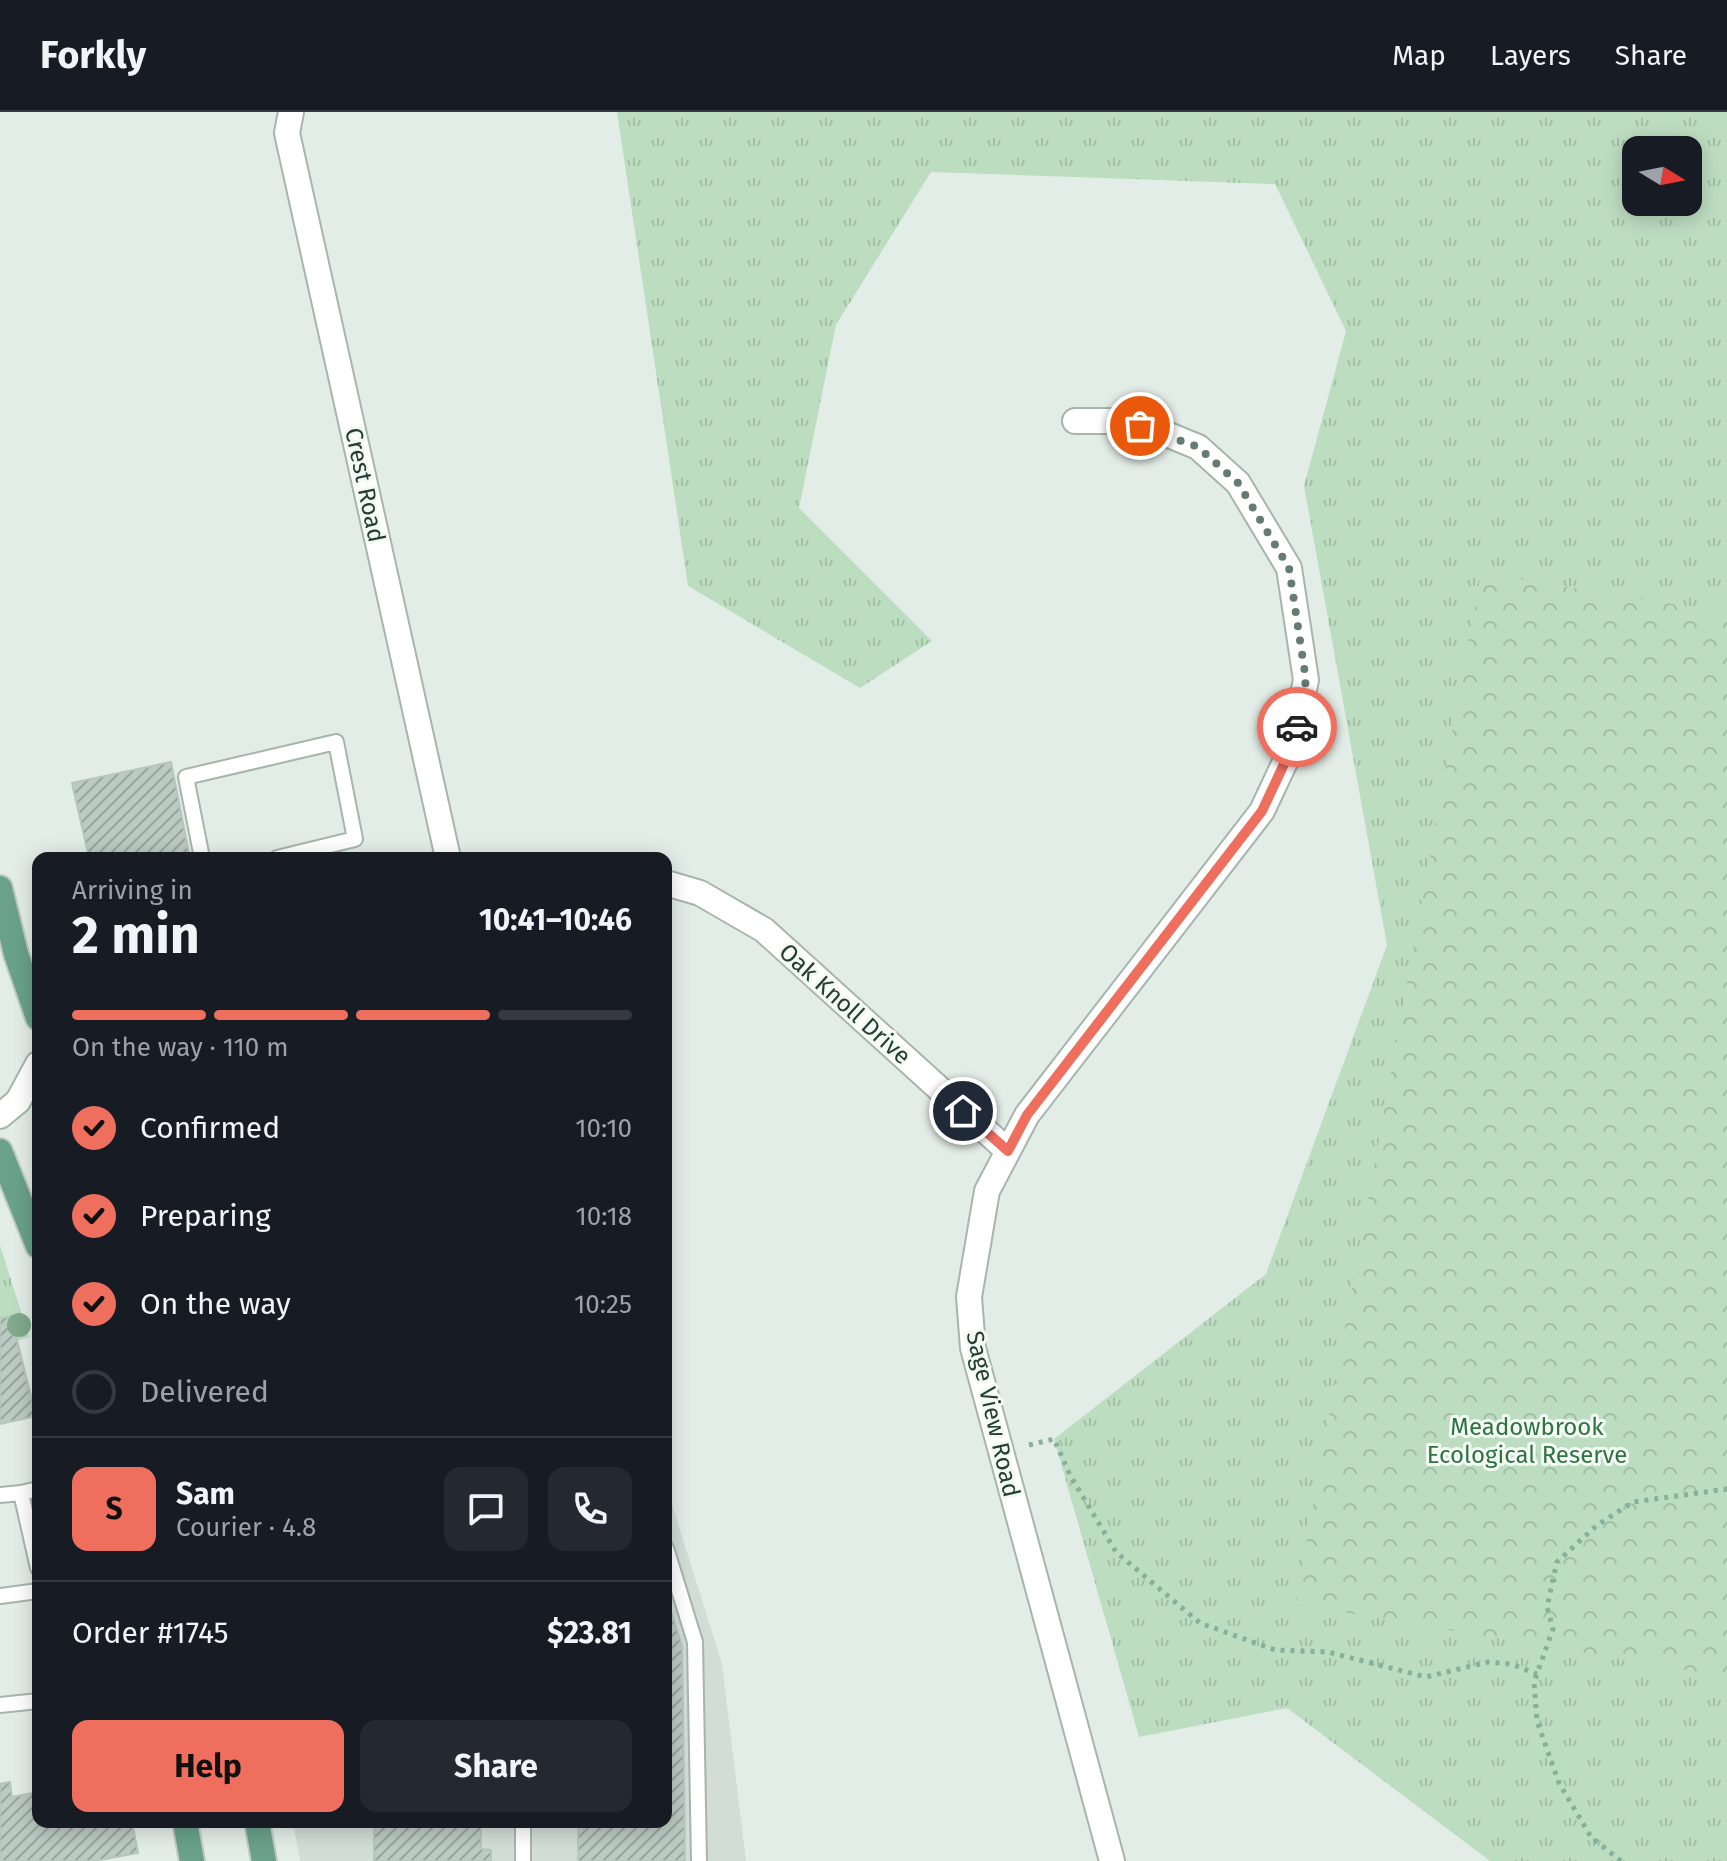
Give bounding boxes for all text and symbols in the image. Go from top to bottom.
text: Forkly [40,32,146,78]
text: Map [1392,39,1446,72]
text: Layers [1490,39,1571,72]
text: Share [1615,39,1687,72]
north arrow [1622,136,1702,216]
map controls [1622,136,1702,216]
pin [1106,392,1174,460]
icon: bag [1118,404,1162,448]
street label: Crest Road [339,425,391,545]
courier [1257,687,1337,767]
icon: car [1275,705,1319,749]
text: Arriving in [72,875,193,906]
text: 10:41–10:46 [479,902,632,938]
text: 2 min [72,904,200,967]
street label: Oak Knoll Drive [774,938,916,1070]
text: On the way · 110 m [72,1032,289,1063]
pin [929,1077,997,1145]
icon: home [941,1089,985,1133]
icon: check [72,1106,116,1150]
text: Confirmed [140,1110,280,1146]
text: 10:10 [575,1113,632,1144]
icon: check [72,1194,116,1238]
text: Preparing [140,1198,271,1234]
text: 10:18 [575,1201,632,1232]
icon: check [72,1282,116,1326]
text: On the way [140,1286,291,1322]
text: 10:25 [574,1289,632,1320]
street label: Sage View Road [960,1328,1026,1500]
text: Delivered [140,1374,269,1410]
park label: Meadowbrook Ecological Reserve [1427,1413,1627,1469]
button: chat [444,1467,528,1551]
button: phone [548,1467,632,1551]
text: Sam [176,1476,235,1512]
text: S [105,1491,123,1527]
text: Courier · 4.8 [176,1512,316,1543]
text: Order #1745 [72,1615,229,1651]
text: $23.81 [547,1615,632,1651]
button: Help [72,1720,344,1812]
button: Share [360,1720,632,1812]

